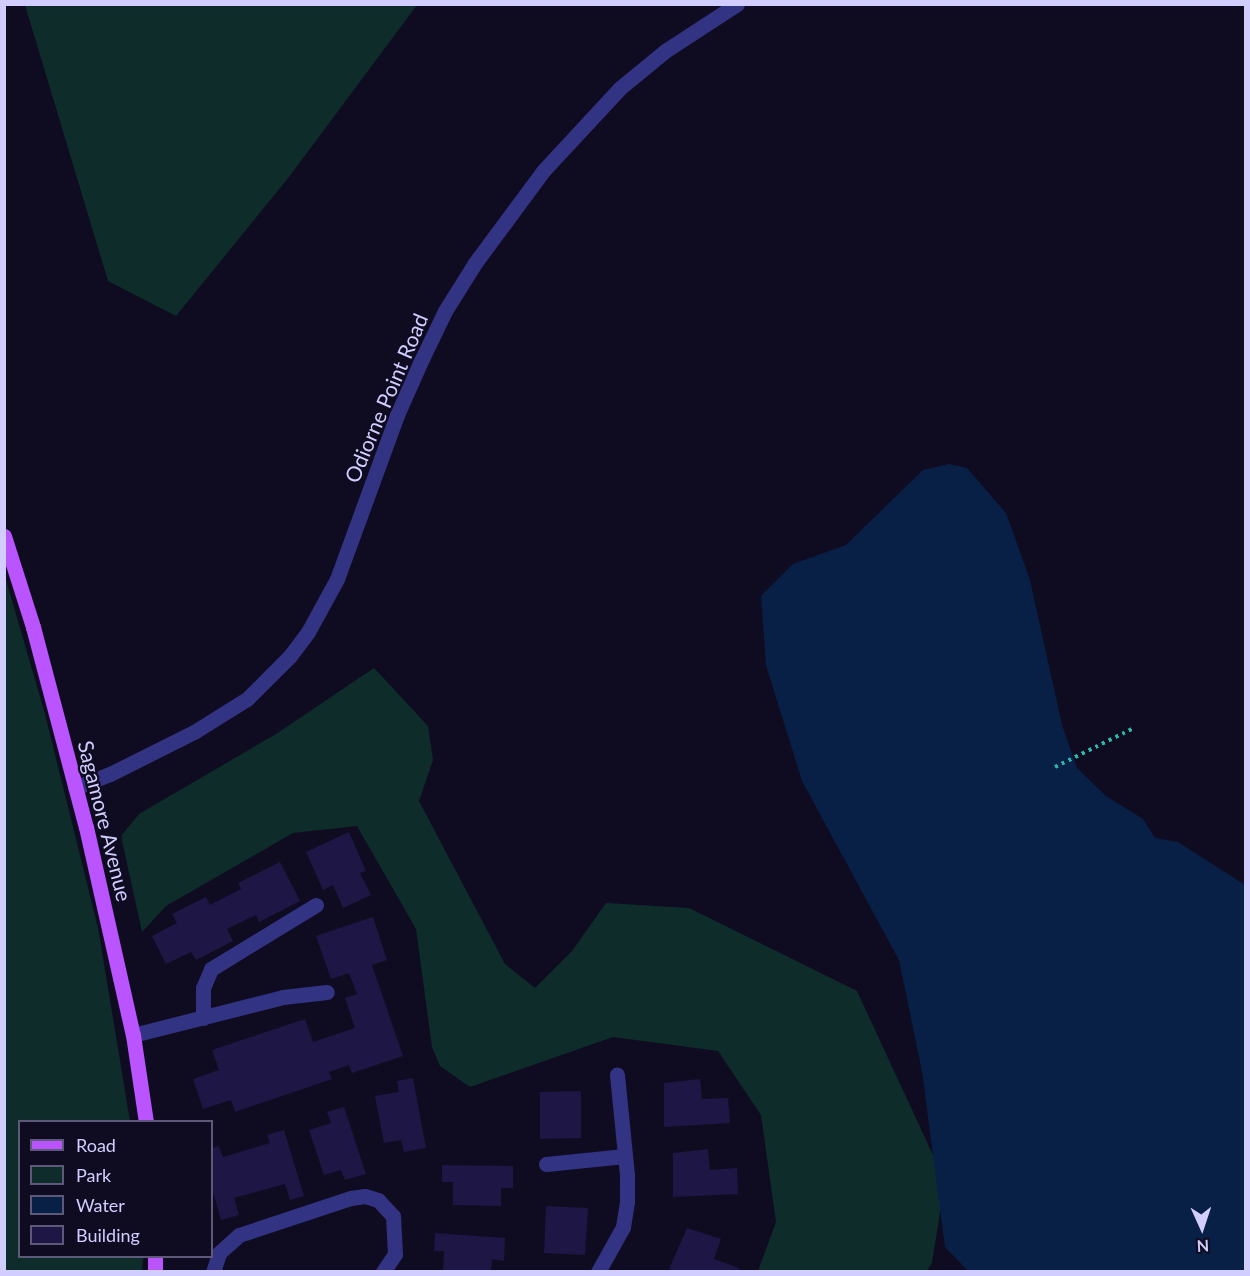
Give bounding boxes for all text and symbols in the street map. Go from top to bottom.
street label: Odiorne Point Road [339,310,433,486]
street label: Sagamore Avenue [73,738,137,904]
legend [18,1120,213,1258]
text: Road [76,1134,116,1156]
text: Park [76,1164,111,1186]
text: Water [76,1194,125,1216]
north arrow [1172,1198,1232,1258]
text: Building [76,1224,140,1246]
text: N [1196,1237,1210,1256]

